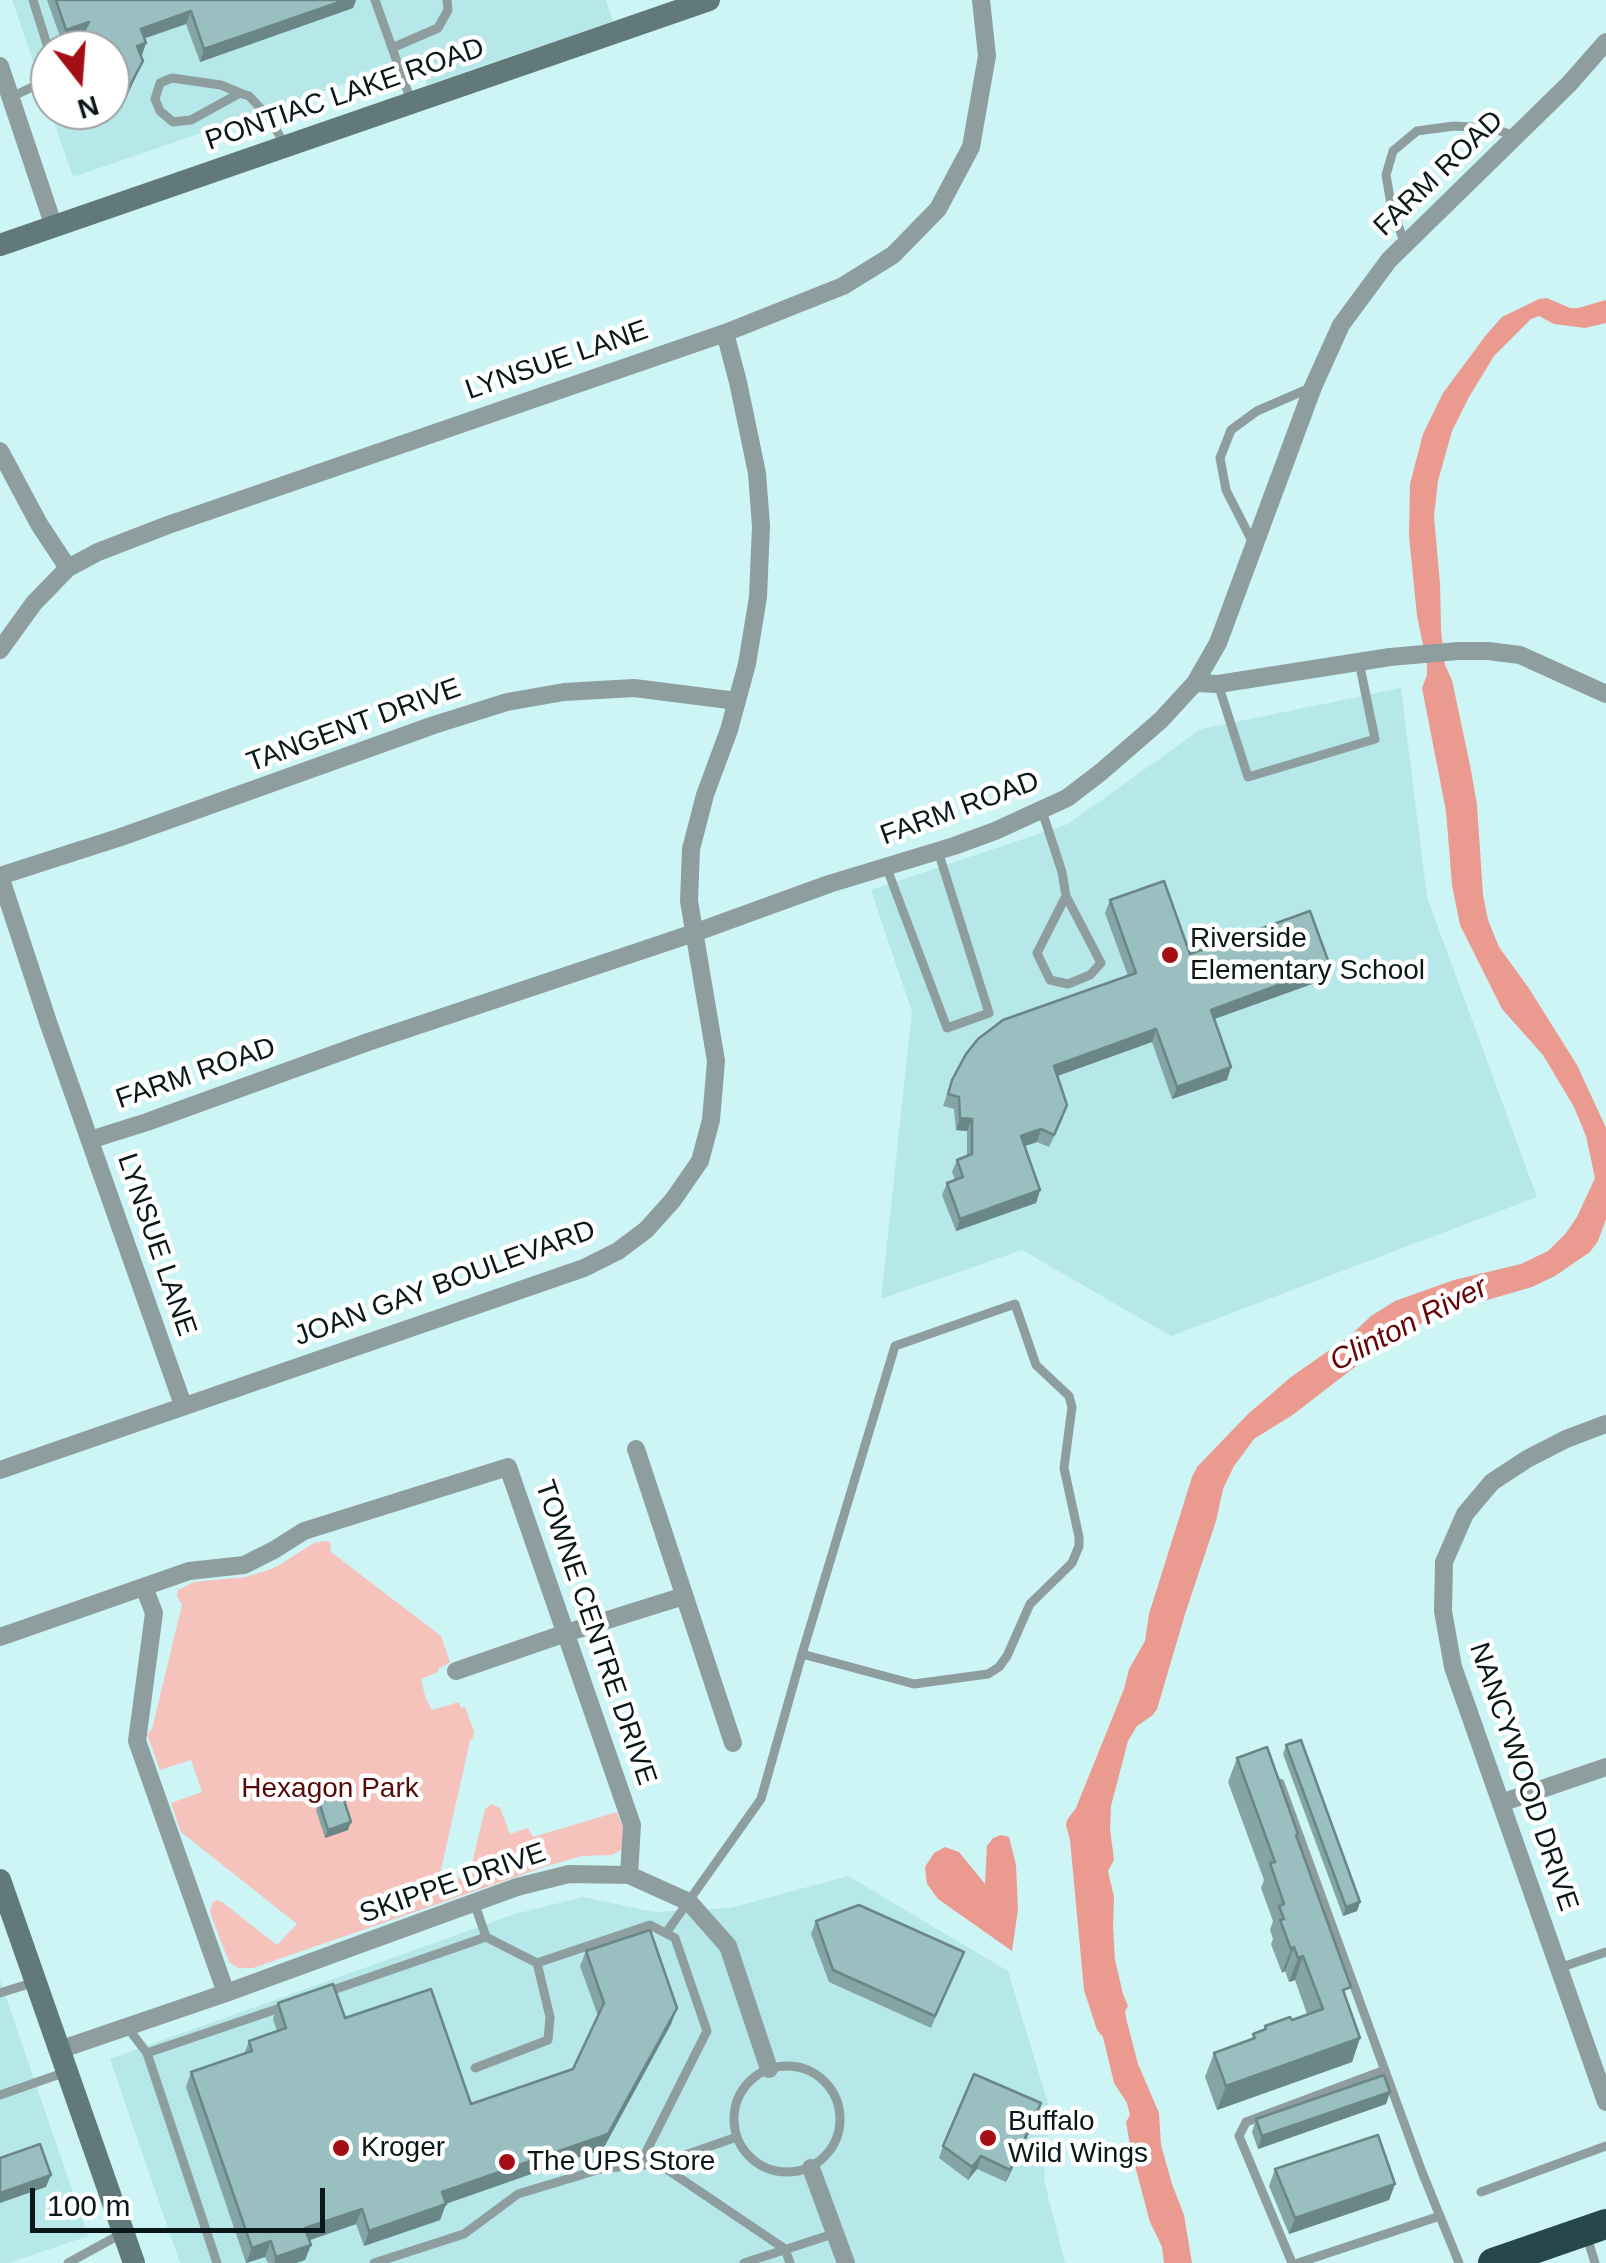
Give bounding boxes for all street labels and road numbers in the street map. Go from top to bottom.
street label: PONTIAC LAKE ROAD [201,31,489,159]
street label: FARM ROAD [1367,104,1511,244]
street label: LYNSUE LANE [461,314,653,408]
street label: TANGENT DRIVE [243,672,465,780]
street label: FARM ROAD [876,765,1044,853]
street label: FARM ROAD [112,1031,280,1117]
street label: LYNSUE LANE [109,1149,203,1341]
street label: JOAN GAY BOULEVARD [290,1214,600,1354]
street label: TOWNE CENTRE DRIVE [527,1476,663,1790]
street label: NANCYWOOD DRIVE [1461,1638,1585,1916]
street label: SKIPPE DRIVE [356,1836,550,1932]

